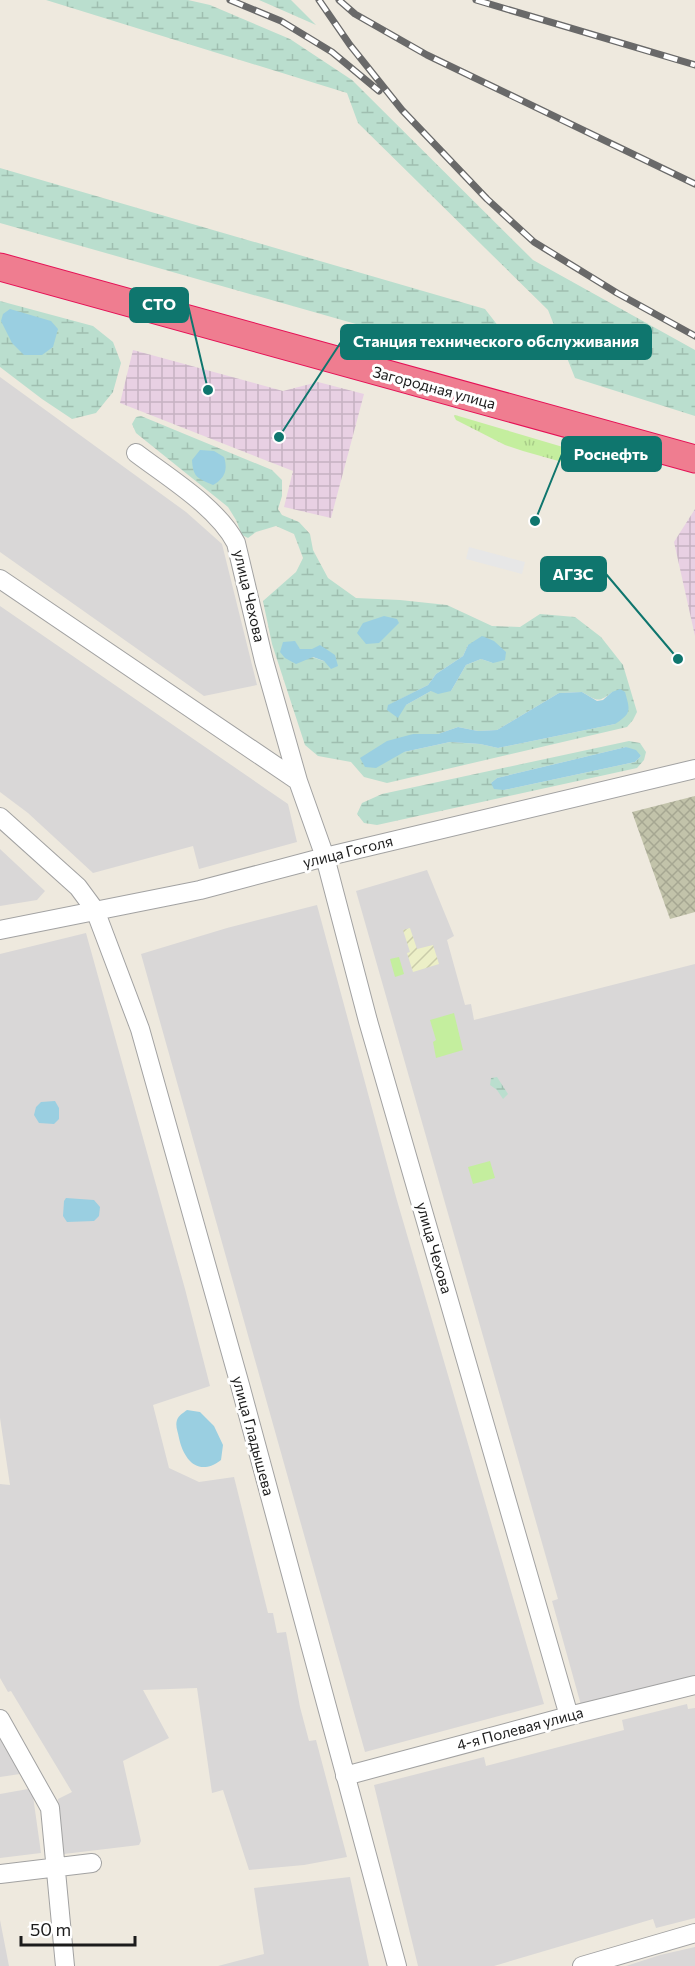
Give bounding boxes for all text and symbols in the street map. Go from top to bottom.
callout: СТО [130,288,188,322]
text: СТО [142,294,176,313]
callout: Станция технического обслуживания [341,325,651,359]
text: Станция технического обслуживания [353,331,639,350]
street label: Загородная улица [371,362,498,412]
callout: Роснефть [562,437,661,471]
text: Роснефть [574,444,649,463]
street label: улица Чехова [231,548,269,644]
callout: АГЗС [541,557,606,591]
text: АГЗС [552,564,594,583]
street label: улица Гоголя [301,831,395,871]
street label: улица Чехова [413,1200,457,1296]
street label: улица Гладышева [229,1374,279,1498]
street label: 4-я Полевая улица [455,1702,585,1754]
scale bar [21,1909,135,1947]
text: 50 m [30,1918,71,1940]

